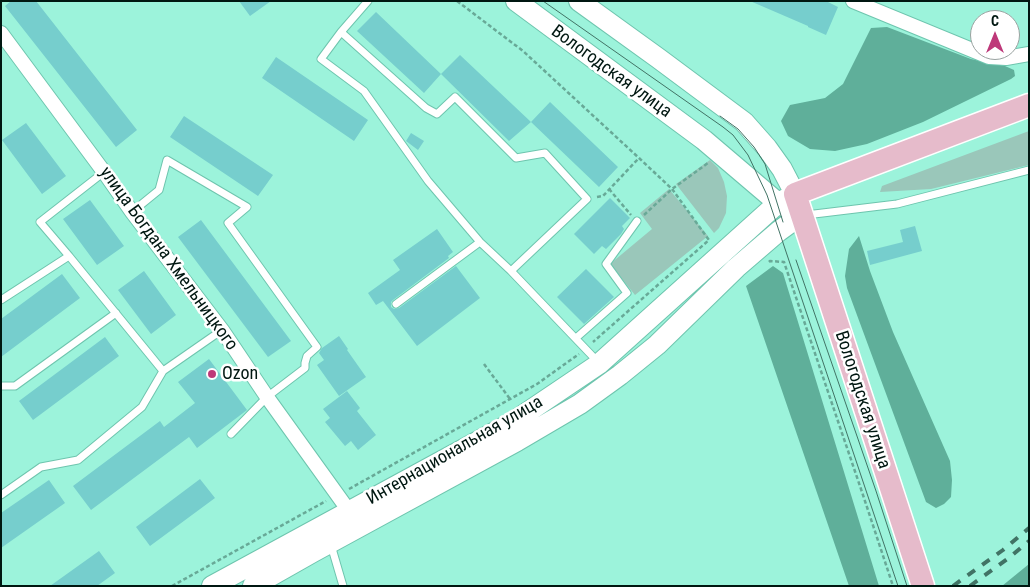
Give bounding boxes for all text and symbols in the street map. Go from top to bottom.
north arrow [970,10,1020,60]
text: С [991,13,999,29]
street label: Вологодская улица [547,21,675,123]
street label: улица Богдана Хмельницкого [94,163,242,355]
street label: Вологодская улица [830,328,894,472]
place label: Ozon [222,363,258,385]
marker: Ozon [206,368,218,380]
street label: Интернациональная улица [363,392,547,510]

